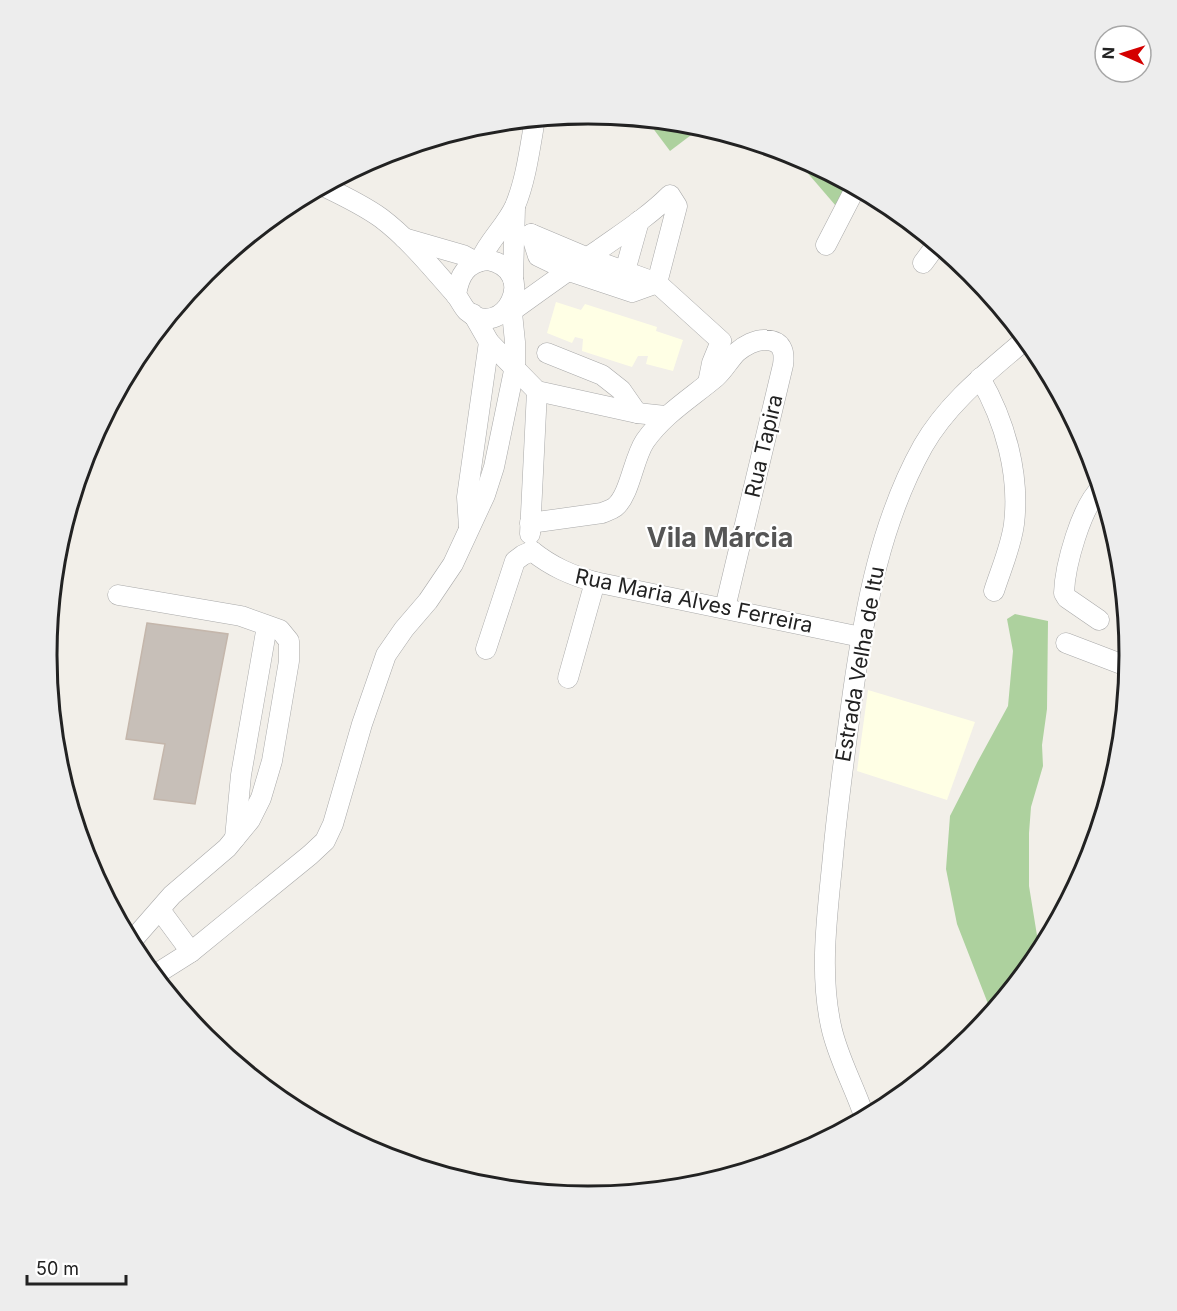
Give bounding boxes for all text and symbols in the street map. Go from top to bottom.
north arrow [1093,24,1153,84]
text: N [1098,47,1118,60]
street label: Rua Tapira [740,392,788,500]
district label: Vila Márcia [647,521,793,554]
street label: Rua Maria Alves Ferreira [573,563,815,638]
street label: Estrada Velha de Itu [830,564,889,764]
scale bar [27,1248,126,1286]
text: 50 m [36,1258,79,1279]

